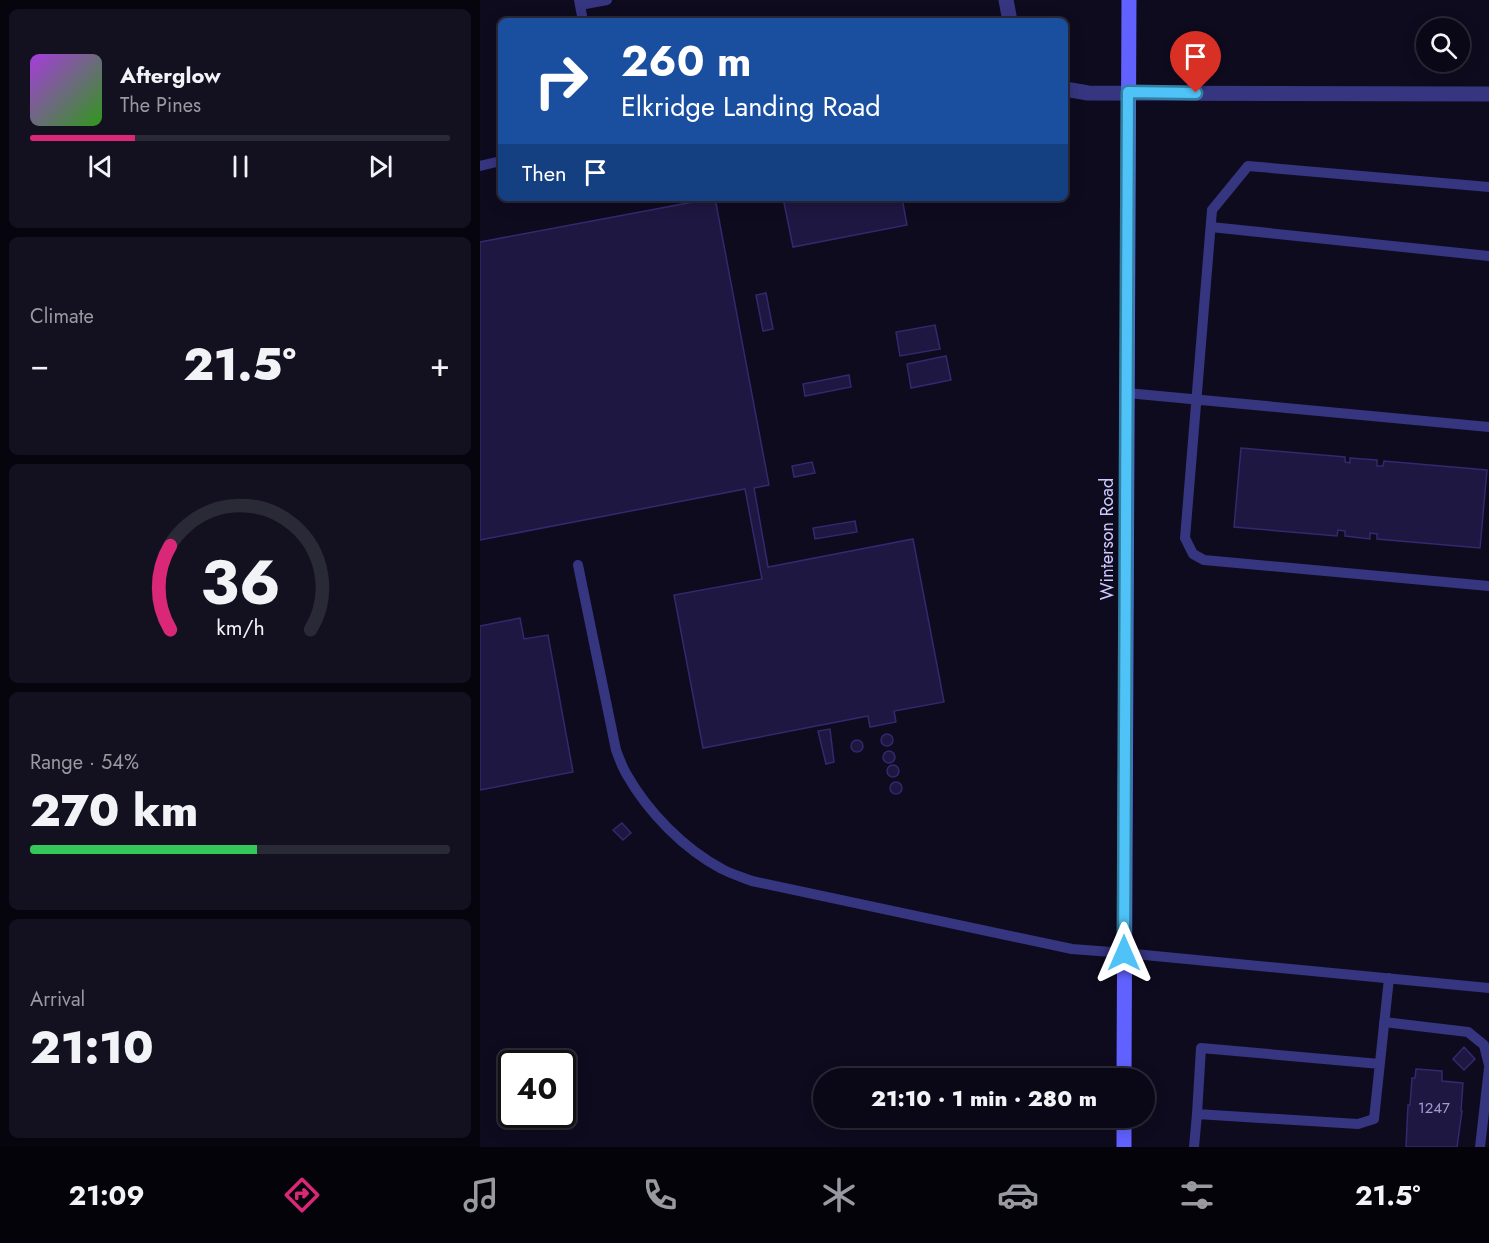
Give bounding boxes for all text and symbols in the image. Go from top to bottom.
map controls [1416,18,1470,72]
button: search [1416,18,1470,72]
text: 260 m [621,31,752,92]
pin [1170,31,1221,93]
icon: arrive [1179,40,1212,73]
icon: right [522,42,600,120]
text: Afterglow [120,59,221,91]
text: Elkridge Landing Road [621,87,881,126]
text: The Pines [120,91,201,120]
icon: previous [84,150,117,183]
icon: pause [224,150,257,183]
icon: next [364,150,397,183]
icon: arrive [579,156,612,189]
text: Then [522,157,567,189]
text: Climate [30,302,94,331]
text: 21.5° [183,332,296,397]
text: − [30,341,49,388]
text: + [430,341,450,388]
street label: Winterson Road [1094,478,1120,600]
text: 36 [200,538,280,628]
text: km/h [216,613,264,644]
text: Range · 54% [30,748,139,777]
text: 270 km [30,778,198,843]
position arrow [1092,921,1156,985]
text: Arrival [30,985,85,1014]
text: 21:10 [30,1015,154,1080]
speed limit sign: 40 [498,1050,576,1128]
text: 21:10 · 1 min · 280 m [871,1082,1097,1114]
house number: 1247 [1418,1097,1450,1119]
icon: directions [281,1174,323,1216]
icon: music [460,1174,502,1216]
icon: phone [639,1174,681,1216]
icon: climate [818,1174,860,1216]
icon: car [997,1174,1039,1216]
icon: filters [1176,1174,1218,1216]
text: 21:09 [68,1176,145,1215]
text: 21.5° [1355,1176,1420,1215]

